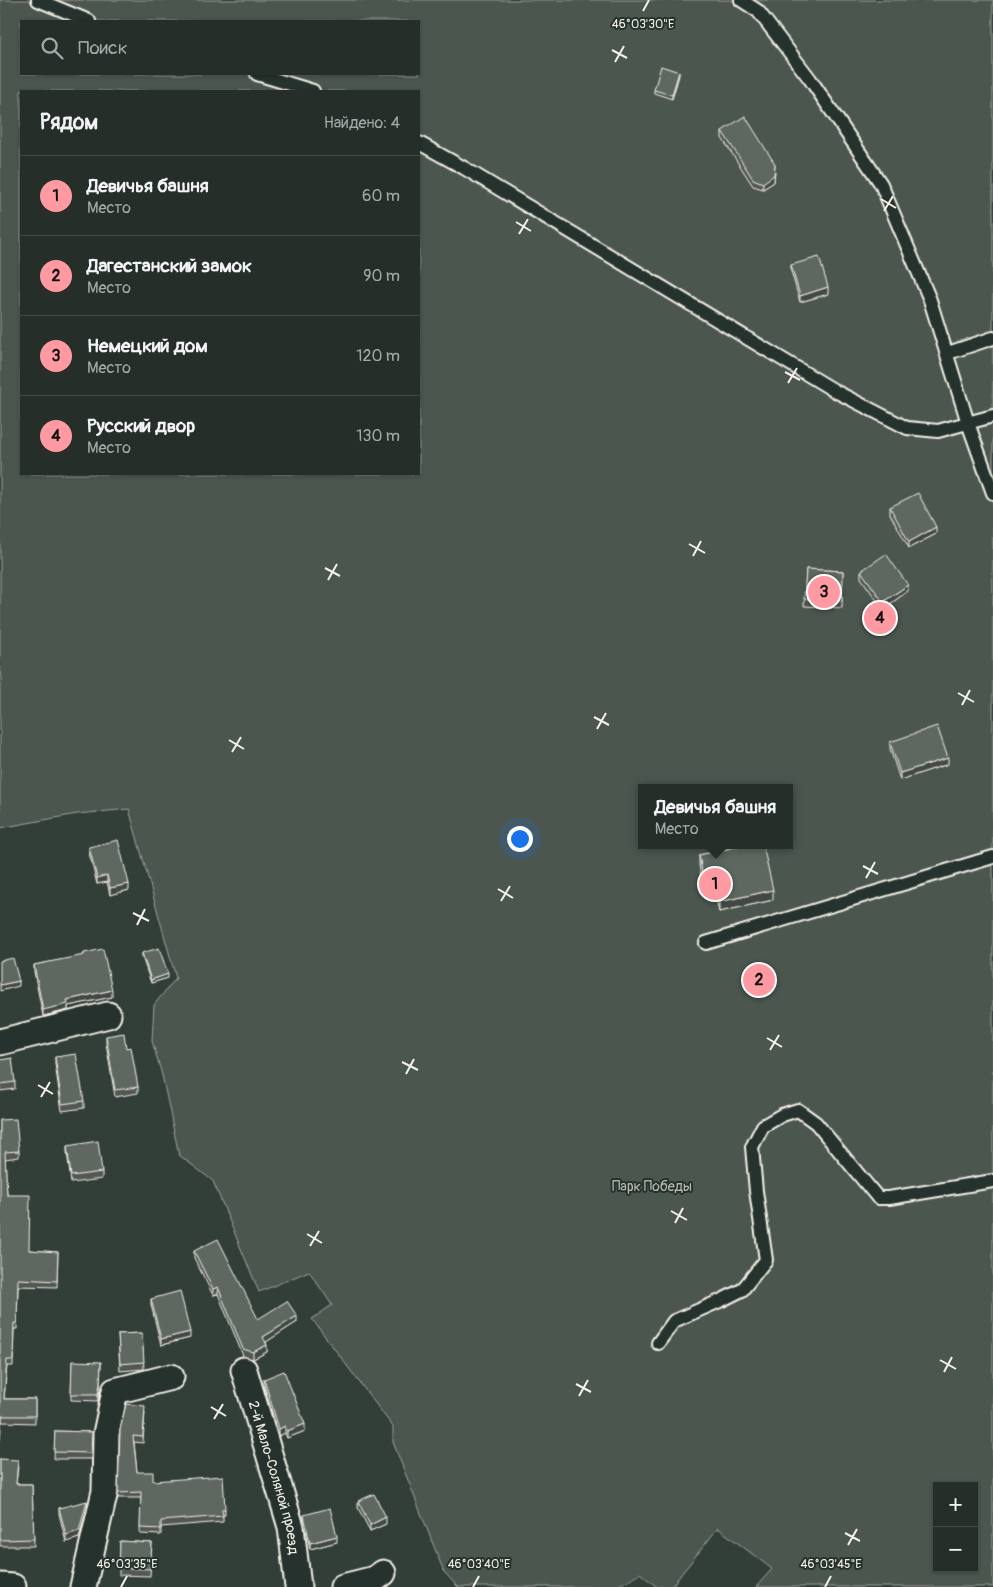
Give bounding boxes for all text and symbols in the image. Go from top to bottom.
text: 46°03'30"E [612,17,674,32]
search box [20,20,420,75]
icon: search [38,34,66,62]
text: Поиск [78,36,128,60]
text: Рядом [40,109,98,136]
text: Найдено: 4 [324,113,400,133]
text: Девичья башня [87,174,209,198]
text: 1 [53,186,59,206]
text: 60 m [362,186,400,206]
text: Место [87,198,131,218]
text: Дагестанский замок [87,254,252,278]
text: 2 [52,266,60,286]
text: 90 m [363,266,400,286]
text: Место [87,278,131,298]
text: Немецкий дом [87,334,208,358]
text: 3 [52,346,60,366]
text: 120 m [356,346,400,366]
text: Место [87,358,131,378]
text: Русский двор [87,414,195,438]
text: 4 [51,426,61,446]
text: 130 m [356,426,400,446]
text: Место [87,438,131,458]
pin: 3 [808,573,840,611]
pin: 4 [864,599,896,637]
popup [638,784,793,849]
text: Девичья башня [655,795,776,819]
text: Место [655,819,699,839]
your location [507,826,533,852]
pin: 1 [699,865,731,903]
pin: 2 [743,961,775,999]
park label: Парк Победы [612,1178,692,1195]
street label: 2-й Мало-Соляной проезд [245,1399,302,1556]
map controls [933,1482,978,1572]
button: + [933,1482,978,1527]
button: − [933,1527,978,1572]
text: 46°03'35"E [97,1557,157,1572]
text: 46°03'40"E [448,1557,510,1572]
text: 46°03'45"E [800,1557,862,1572]

